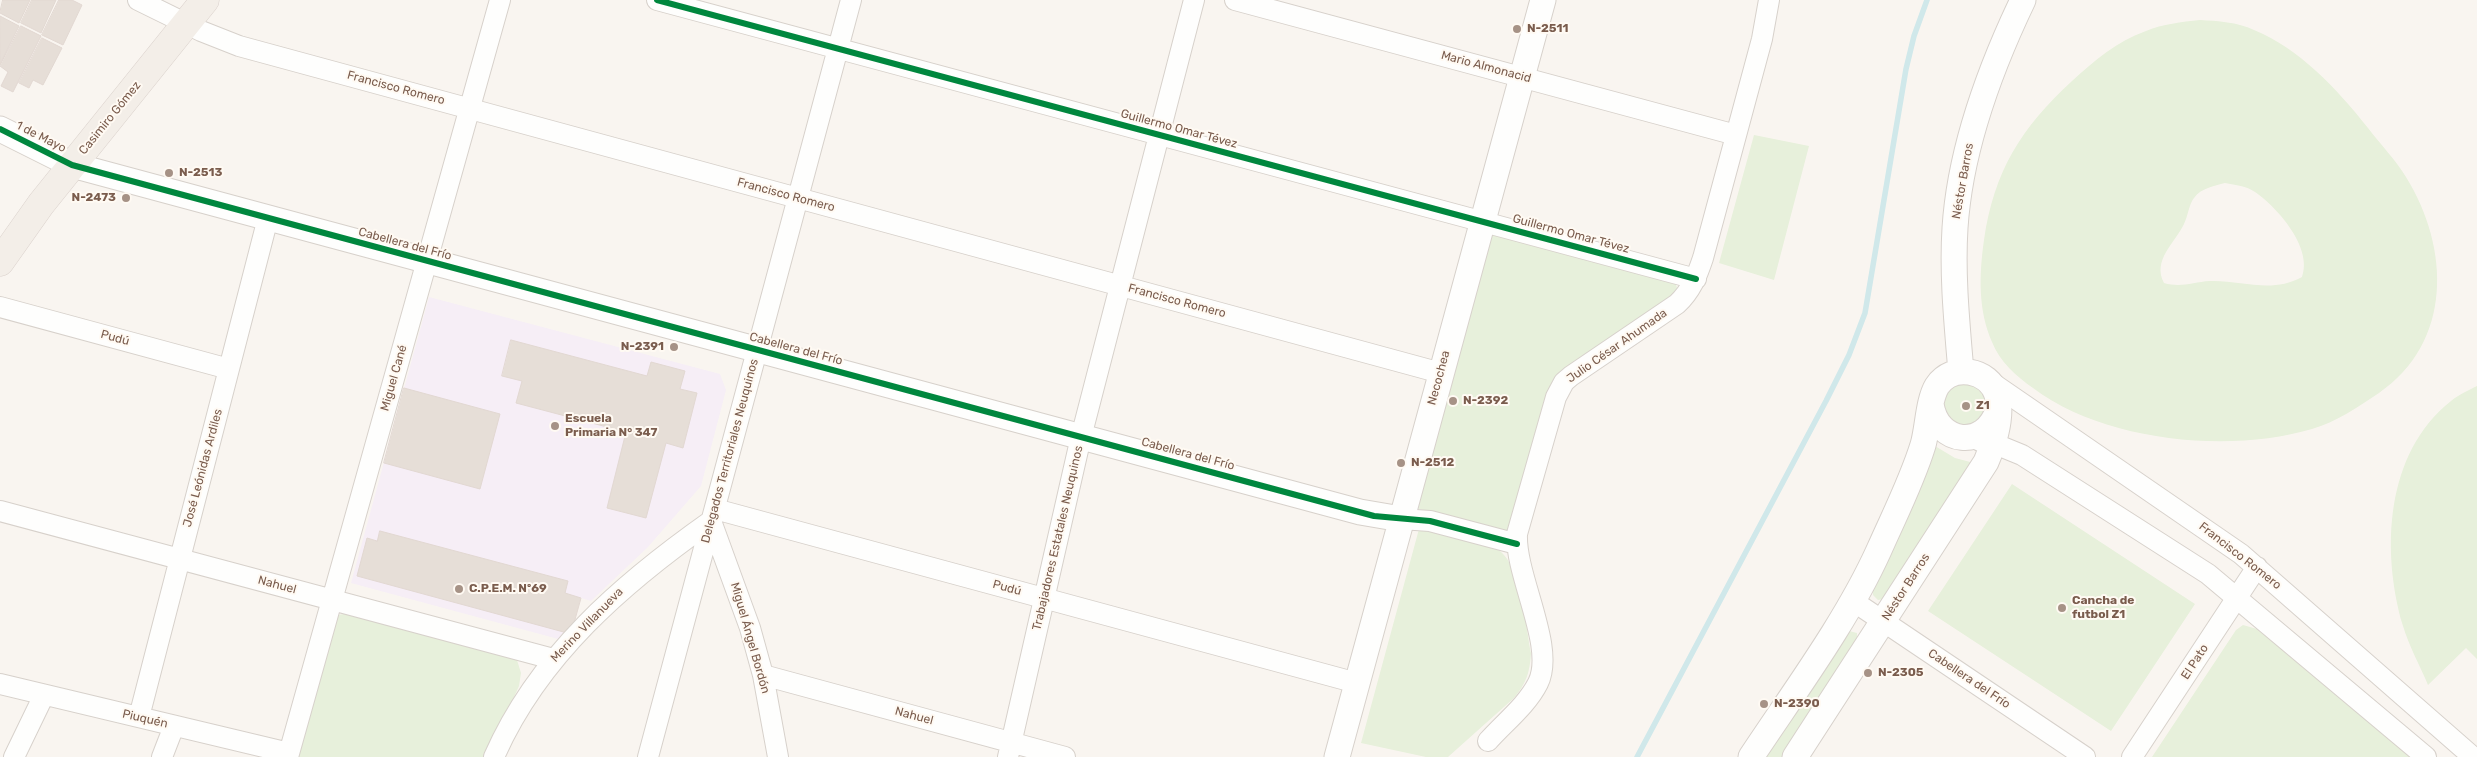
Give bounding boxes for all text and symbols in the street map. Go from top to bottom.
place label: N-2511 [1527,22,1568,36]
marker: N-2511 [1511,23,1523,35]
street label: Mario Almonacid [1439,48,1533,86]
street label: Francisco Romero [346,68,446,108]
street label: Casimiro Gómez [76,78,144,158]
street label: Guillermo Omar Tévez [1119,106,1239,152]
street label: 1 de Mayo [14,118,68,156]
street label: Néstor Barros [1949,142,1977,220]
place label: N-2513 [179,166,222,180]
marker: N-2513 [163,167,175,179]
street label: Francisco Romero [736,175,836,215]
place label: N-2473 [72,191,116,205]
marker: N-2473 [120,192,132,204]
street label: Guillermo Omar Tévez [1511,211,1631,257]
street label: Cabellera del Frío [357,225,453,263]
street label: Francisco Romero [1127,281,1227,321]
street label: Julio César Ahumada [1564,306,1670,386]
street label: Pudú [99,327,131,349]
street label: Cabellera del Frío [748,330,844,368]
place label: N-2391 [621,340,664,354]
marker: N-2391 [668,341,680,353]
street label: Miguel Cané [378,343,410,413]
street label: Necochea [1425,349,1453,407]
street label: Delegados Territoriales Neuquinos [698,357,762,545]
place label: N-2392 [1463,394,1508,408]
marker: N-2392 [1447,395,1459,407]
place label: Z1 [1976,399,1990,413]
marker: Z1 [1960,400,1972,412]
street label: José Leónidas Ardiles [180,407,226,529]
place label: Escuela Primaria N° 347 [565,412,657,440]
marker: Escuela Primaria N° 347 [549,420,561,432]
street label: Cabellera del Frío [1140,435,1236,473]
street label: Trabajadores Estatales Neuquinos [1030,444,1086,632]
place label: N-2512 [1411,456,1454,470]
marker: N-2512 [1395,457,1407,469]
street label: Francisco Romero [2196,519,2284,593]
street label: Néstor Barros [1879,551,1933,623]
street label: Nahuel [256,573,298,597]
street label: Pudú [991,577,1023,599]
street label: Miguel Ángel Bordón [727,581,773,695]
place label: C.P.E.M. Nº69 [469,582,547,596]
marker: C.P.E.M. Nº69 [453,583,465,595]
street label: Merino Villanueva [548,585,626,665]
place label: Cancha de futbol Z1 [2072,594,2134,622]
marker: Cancha de futbol Z1 [2056,602,2068,614]
street label: El Pato [2178,642,2212,682]
street label: Cabellera del Frío [1925,646,2013,712]
place label: N-2305 [1878,666,1924,680]
marker: N-2305 [1862,667,1874,679]
place label: N-2390 [1774,697,1820,711]
marker: N-2390 [1758,698,1770,710]
street label: Nahuel [893,704,935,728]
street label: Piuquén [121,707,169,731]

